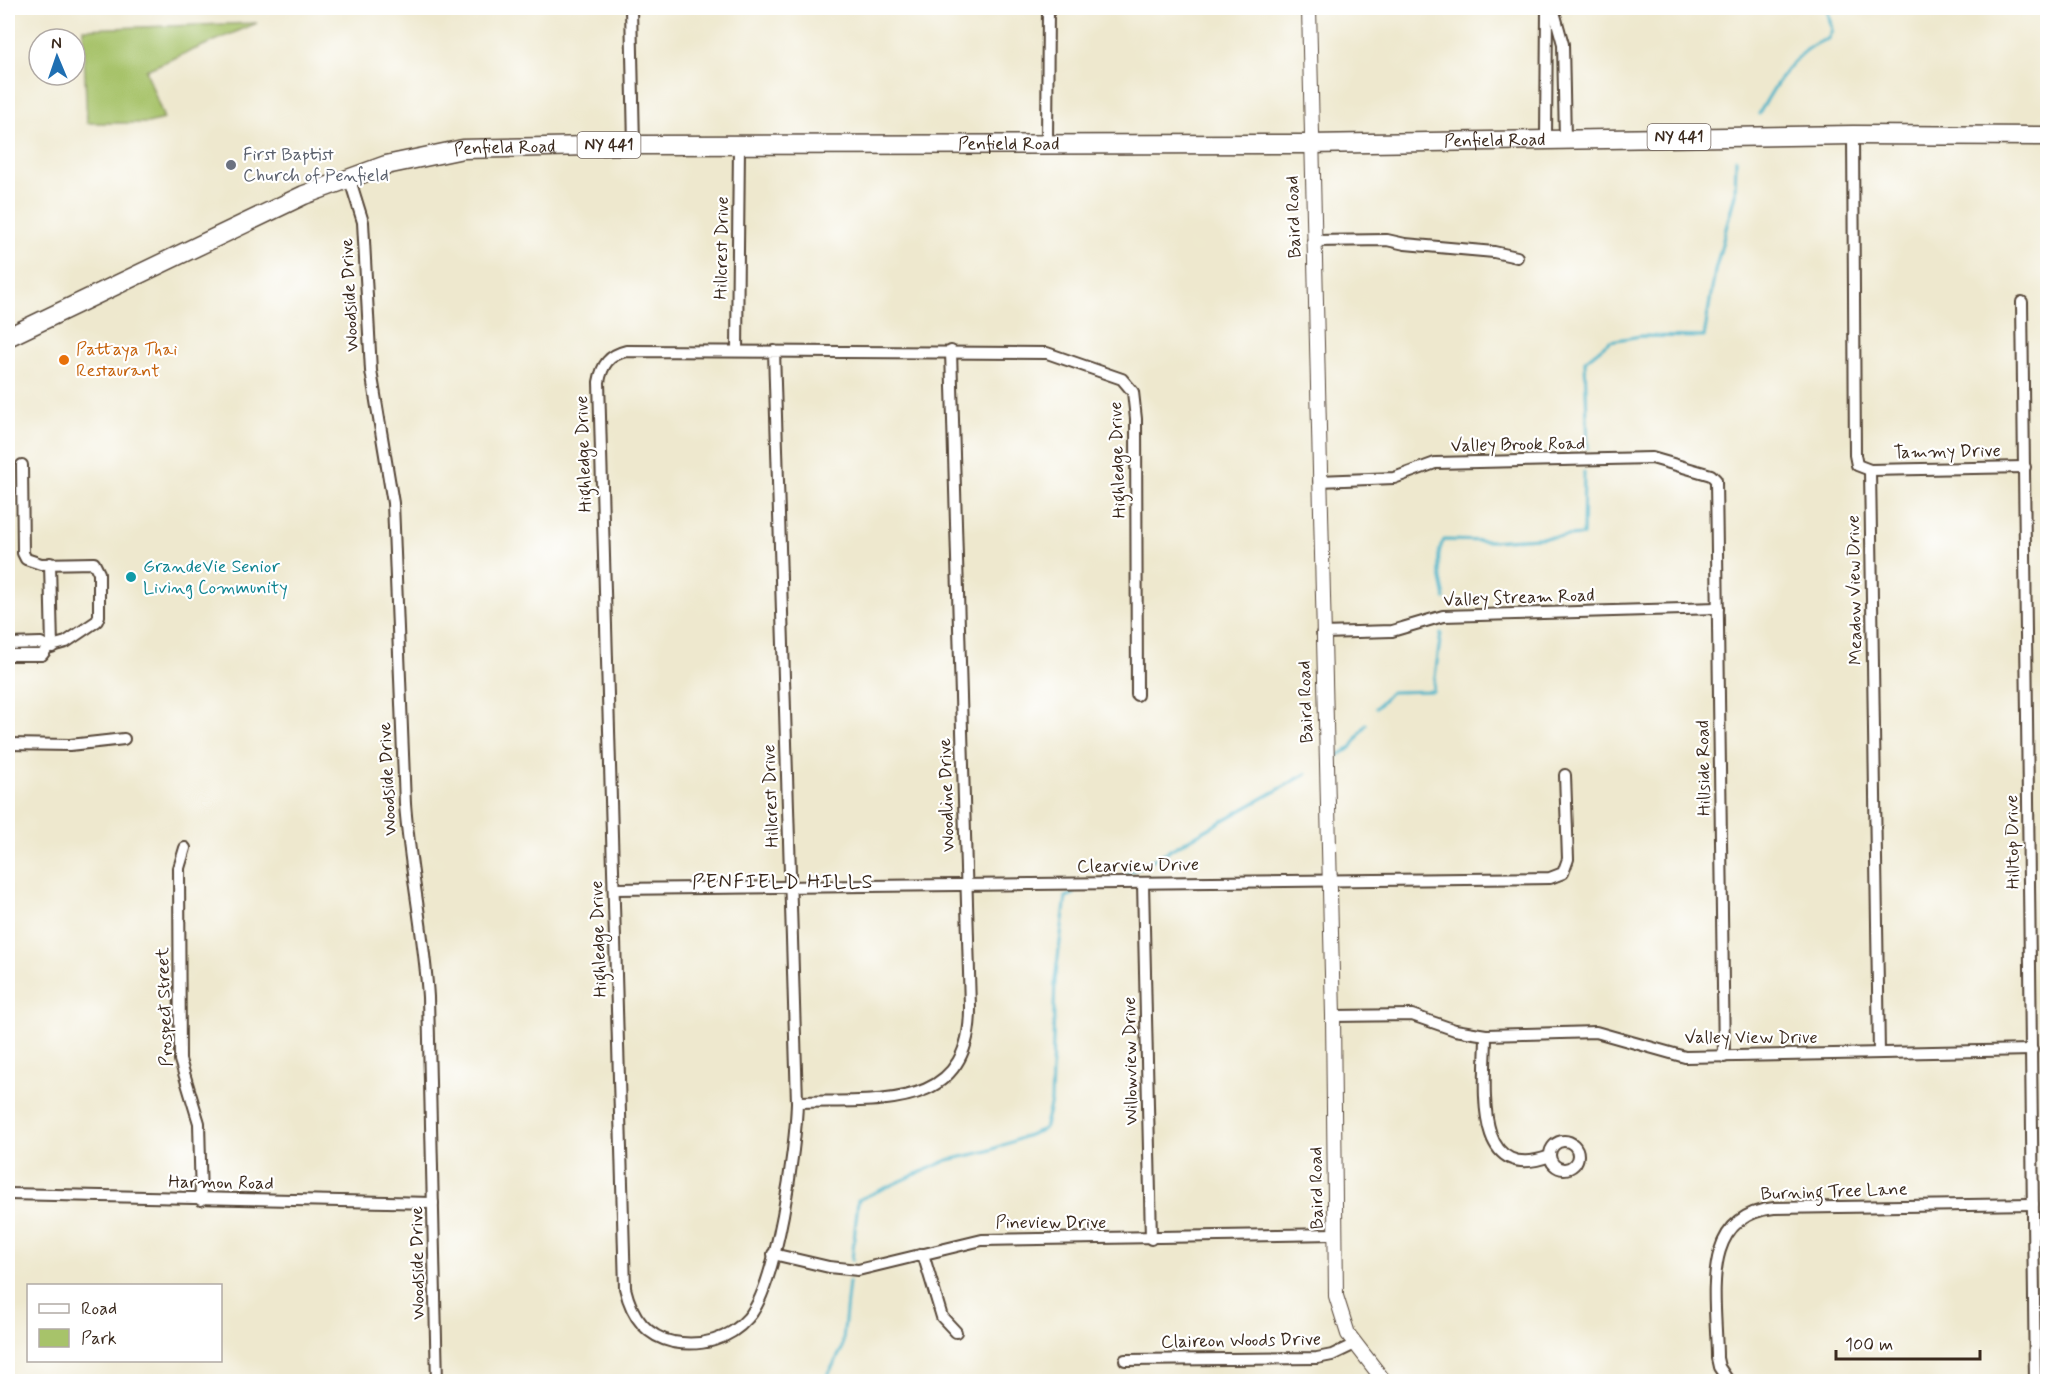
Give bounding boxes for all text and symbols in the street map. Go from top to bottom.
north arrow [27,27,87,87]
text: N [51,33,62,54]
road number: NY 441 [1648,124,1710,150]
street label: Penfield Road [1444,128,1546,154]
road number: NY 441 [578,132,640,158]
street label: Penfield Road [958,132,1059,157]
street label: Penfield Road [452,135,556,163]
place label: First Baptist Church of Penfield [243,143,389,188]
marker: First Baptist Church of Penfield [224,158,238,172]
street label: Baird Road [1281,175,1307,259]
street label: Hillcrest Drive [709,196,735,300]
street label: Woodside Drive [335,238,365,352]
place label: Pattaya Thai Restaurant [76,338,177,383]
marker: Pattaya Thai Restaurant [57,353,71,367]
street label: Highledge Drive [570,395,600,513]
street label: Highledge Drive [1104,401,1134,519]
street label: Valley Brook Road [1450,432,1586,458]
street label: Tammy Drive [1893,439,2001,465]
street label: Meadow View Drive [1842,515,1868,665]
place label: GrandeVie Senior Living Community [143,555,288,600]
marker: GrandeVie Senior Living Community [124,570,138,584]
street label: Valley Stream Road [1443,583,1595,613]
street label: Baird Road [1293,660,1319,744]
street label: Hillside Road [1691,720,1717,816]
street label: Woodside Drive [373,722,403,836]
street label: Woodline Drive [933,738,961,852]
street label: Hillcrest Drive [757,744,785,848]
street label: Hilltop Drive [2000,794,2026,890]
street label: Clearview Drive [1077,853,1199,879]
district label: PENFIELD HILLS [692,869,874,896]
street label: Highledge Drive [585,880,615,998]
street label: Prospect Street [151,946,179,1067]
street label: Willowview Drive [1118,997,1144,1125]
street label: Valley View Drive [1684,1026,1818,1050]
street label: Baird Road [1304,1146,1330,1230]
street label: Harmon Road [168,1170,274,1196]
street label: Burning Tree Lane [1760,1177,1908,1209]
street label: Woodside Drive [405,1206,431,1320]
street label: Pineview Drive [996,1211,1106,1235]
legend [27,1284,222,1362]
text: Road [81,1297,117,1321]
scale bar [1836,1323,1980,1361]
text: Park [81,1327,117,1351]
street label: Claireon Woods Drive [1161,1328,1321,1354]
text: 100 m [1845,1333,1893,1357]

